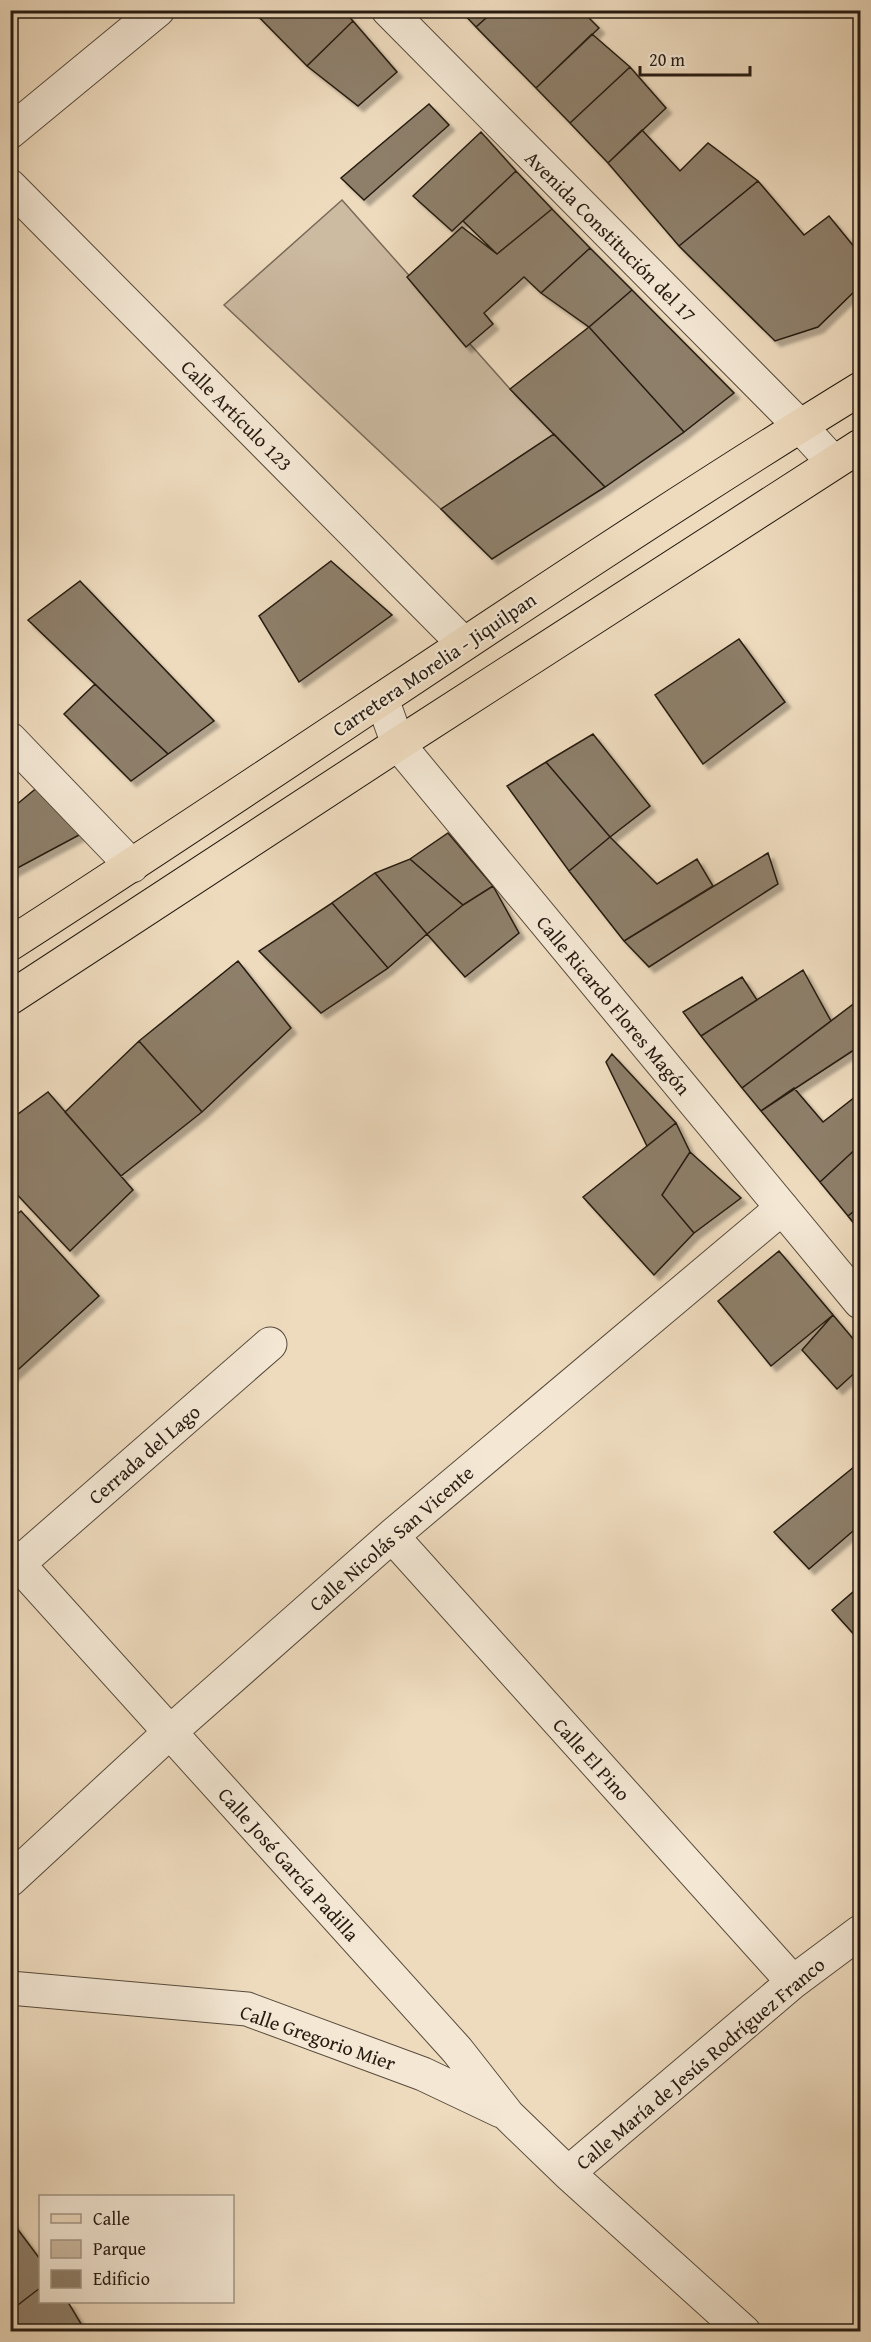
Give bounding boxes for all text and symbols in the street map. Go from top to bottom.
scale bar [640,39,750,77]
text: 20 m [649,46,685,73]
street label: Avenida Constitución del 17 [519,144,703,328]
street label: Calle Artículo 123 [175,353,299,477]
street label: Carretera Morelia - Jiquilpan [326,585,542,743]
street label: Calle Ricardo Flores Magón [530,909,698,1101]
street label: Cerrada del Lago [82,1397,206,1511]
street label: Calle Nicolás San Vicente [302,1458,480,1618]
street label: Calle El Pino [547,1711,637,1807]
street label: Calle José García Padilla [212,1781,366,1948]
street label: Calle María de Jesús Rodríguez Franco [569,1950,831,2176]
street label: Calle Gregorio Mier [236,1997,400,2077]
legend [39,2195,234,2303]
text: Calle [93,2205,130,2232]
text: Parque [93,2235,146,2262]
text: Edificio [93,2265,150,2292]

